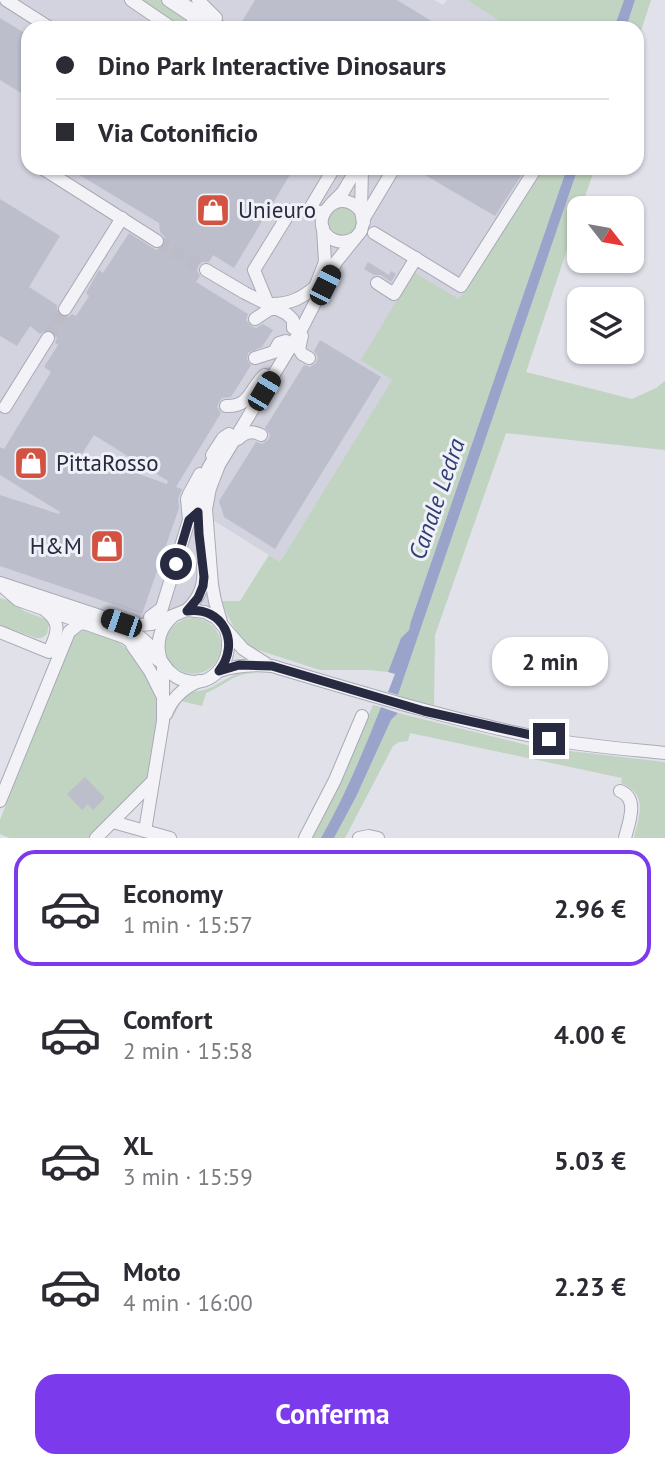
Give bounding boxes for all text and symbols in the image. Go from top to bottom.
text: Dino Park Interactive Dinosaurs [98,49,446,82]
text: Via Cotonificio [98,116,258,149]
shop icon: Unieuro [194,191,232,229]
place label: Unieuro [238,195,316,224]
north arrow [567,196,644,273]
map controls [567,196,644,364]
car [307,262,344,308]
button: layers [567,287,644,364]
car [245,368,284,414]
water label: Canale Ledra [401,434,472,563]
shop icon: PittaRosso [12,444,50,482]
place label: PittaRosso [56,448,159,477]
shop icon: H&M [88,527,126,565]
place label: H&M [30,531,82,560]
route start [160,548,192,580]
car [98,606,145,640]
callout: 2 min [491,638,607,686]
text: 2 min [522,647,578,676]
route end [533,723,565,755]
icon: car [39,877,102,940]
text: Economy [123,877,223,910]
text: 2.96 € [554,892,626,925]
text: 1 min · 15:57 [123,910,253,939]
icon: car [39,1003,102,1066]
text: Comfort [123,1003,213,1036]
text: 4.00 € [554,1018,626,1051]
text: 2 min · 15:58 [123,1036,253,1065]
icon: car [39,1129,102,1192]
text: XL [123,1129,153,1162]
text: 5.03 € [554,1144,626,1177]
text: 3 min · 15:59 [123,1162,253,1191]
icon: car [39,1255,102,1318]
text: Moto [123,1255,181,1288]
text: 2.23 € [554,1270,626,1303]
text: 4 min · 16:00 [123,1288,253,1317]
button: Conferma [35,1374,630,1454]

